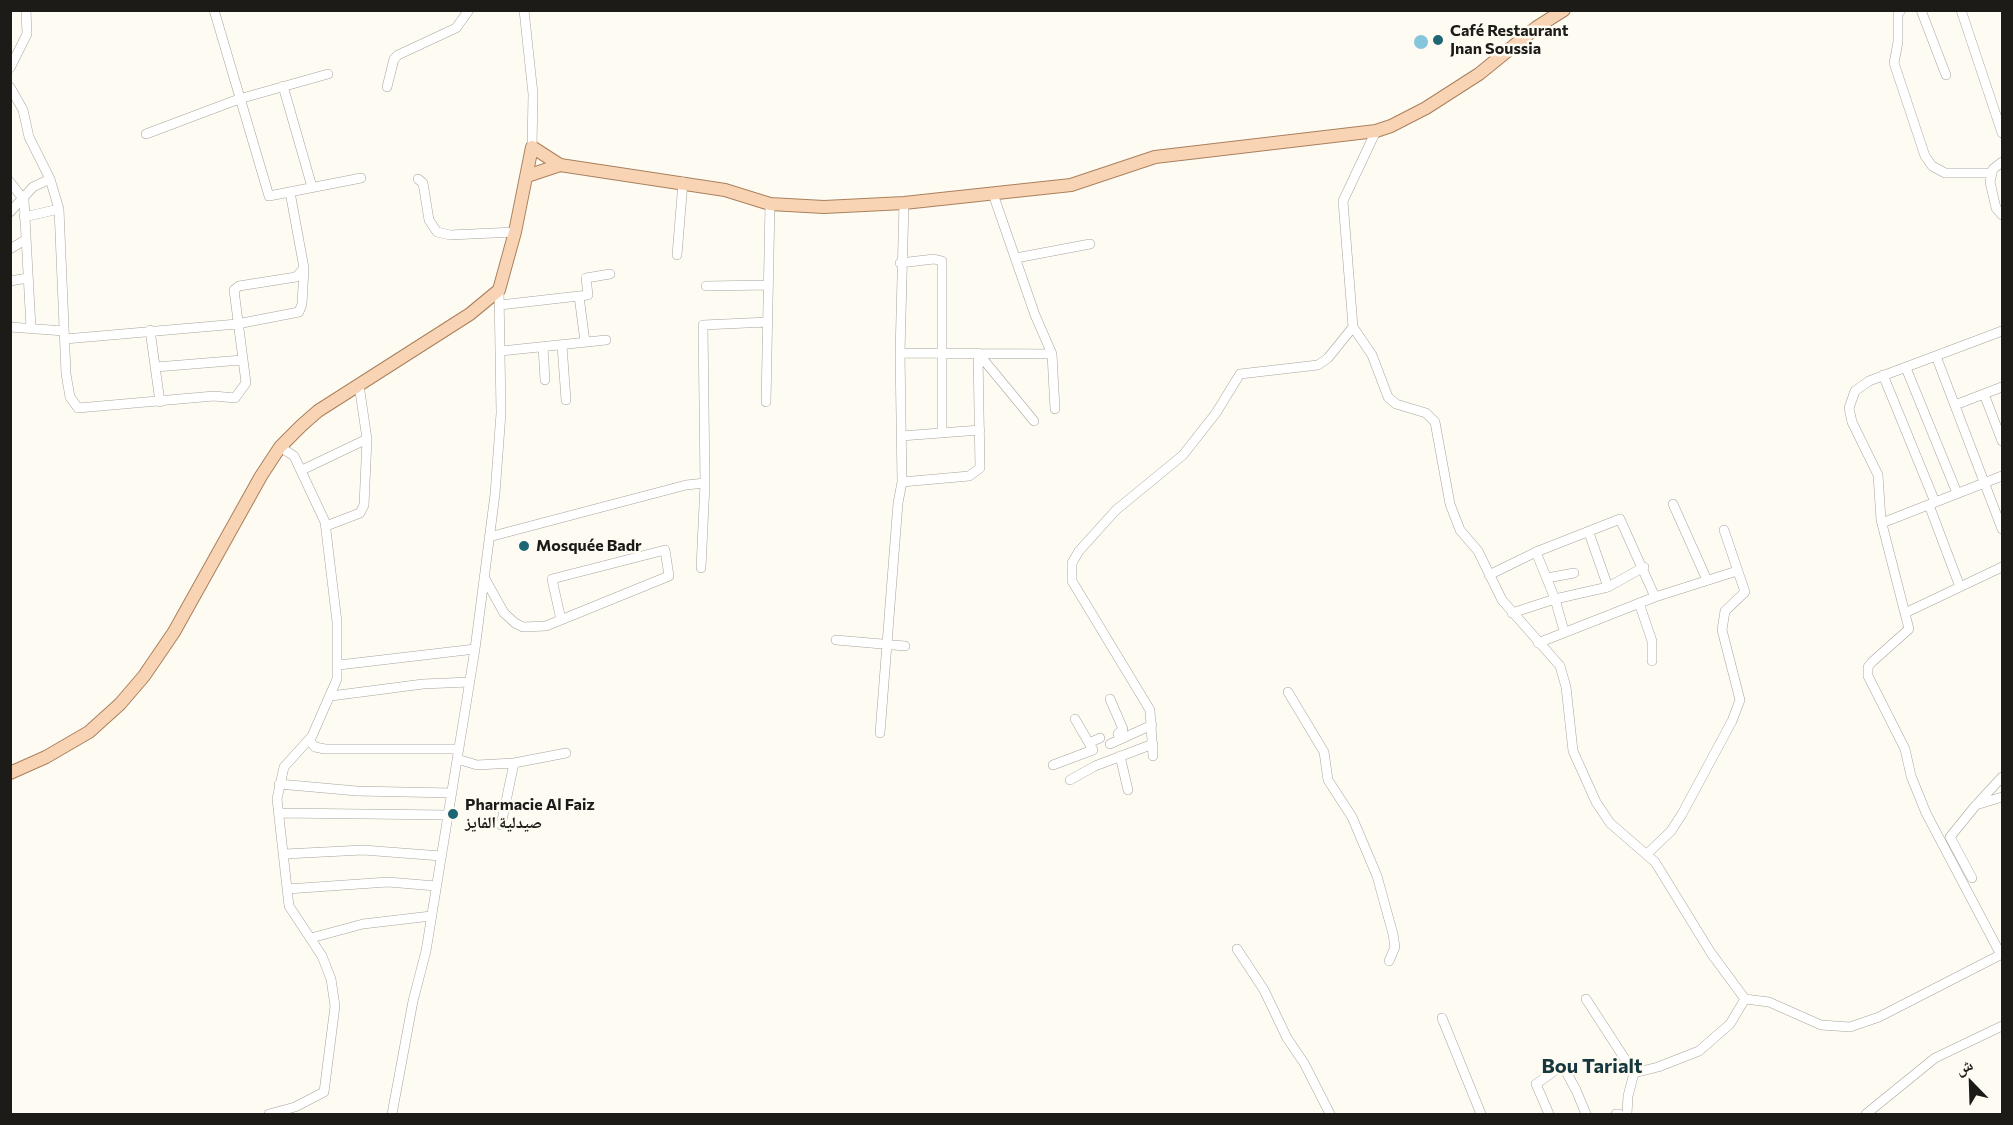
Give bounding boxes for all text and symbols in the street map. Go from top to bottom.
place label: Café Restaurant Jnan Soussia [1450,21,1569,59]
marker: Café Restaurant Jnan Soussia [1431,33,1445,47]
place label: Mosquée Badr [536,536,642,556]
marker: Mosquée Badr [517,539,531,553]
place label: Pharmacie Al Faiz صيدلية الفايز [465,795,595,833]
marker: Pharmacie Al Faiz صيدلية الفايز [446,807,460,821]
north arrow [1941,1053,2001,1113]
district label: Bou Tarialt [1542,1054,1642,1078]
text: ش [1952,1054,1975,1078]

